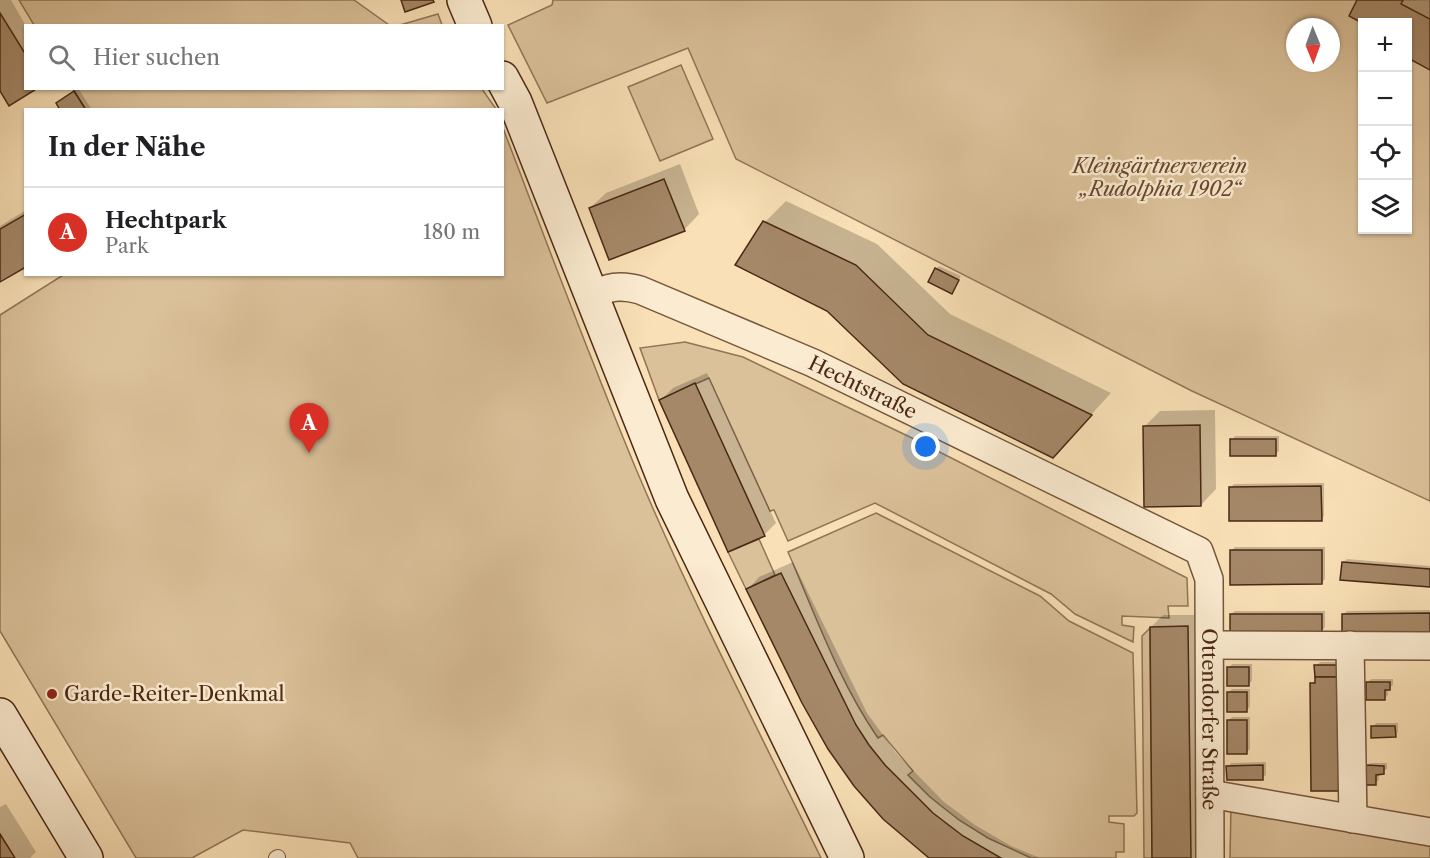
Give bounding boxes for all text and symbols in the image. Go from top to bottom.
north arrow [1286,18,1340,72]
map controls [1358,18,1412,234]
button: + [1358,18,1412,72]
search box [24,24,504,90]
icon: search [45,41,78,74]
text: Hier suchen [93,44,220,71]
button: − [1358,72,1412,126]
button: locate [1358,126,1412,180]
text: In der Nähe [48,131,205,163]
park label: Kleingärtnerverein „Rudolphia 1902“ [1071,154,1247,201]
button: layers [1358,180,1412,234]
text: Hechtpark [105,207,226,234]
text: A [60,220,75,244]
text: 180 m [423,220,480,244]
text: Park [105,234,148,258]
street label: Hechtstraße [805,351,921,424]
pin: A [290,404,328,453]
your location [911,432,940,461]
street label: Ottendorfer Straße [1197,628,1222,810]
place label: Garde-Reiter-Denkmal [64,682,285,706]
marker: Garde-Reiter-Denkmal [45,687,59,701]

